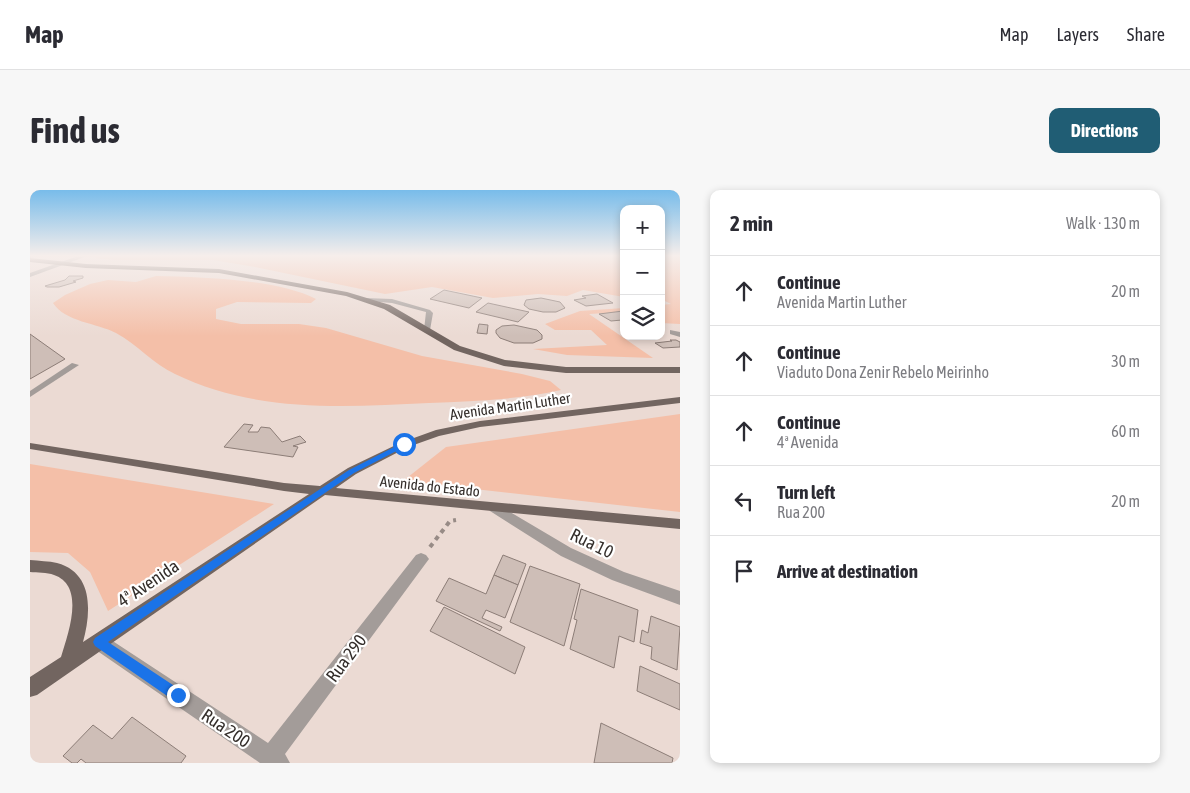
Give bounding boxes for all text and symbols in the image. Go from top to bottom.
text: Map [25,21,64,48]
text: Map [999,24,1028,45]
text: Layers [1056,24,1099,45]
text: Share [1127,24,1165,45]
button: Directions [1049,108,1160,153]
text: Find us [30,110,120,150]
map controls [620,205,665,340]
button: + [620,205,665,250]
text: 2 min [730,211,773,235]
text: Walk · 130 m [1066,214,1140,232]
button: − [620,250,665,295]
text: Continue [777,271,841,293]
icon: ahead [730,277,758,305]
text: 20 m [1111,282,1140,300]
text: Avenida Martin Luther [777,293,906,311]
button: layers [620,295,665,340]
text: Continue [777,341,841,363]
icon: ahead [730,347,758,375]
text: 30 m [1111,352,1140,370]
text: Viaduto Dona Zenir Rebelo Meirinho [777,363,989,381]
street label: Avenida Martin Luther [449,389,572,423]
text: Continue [777,411,841,433]
icon: ahead [730,417,758,445]
text: 60 m [1111,422,1140,440]
route start [393,433,416,456]
text: 4ª Avenida [777,433,839,451]
street label: Avenida do Estado [379,472,481,500]
text: Turn left [777,481,835,503]
icon: left [730,487,758,515]
text: 20 m [1111,492,1140,510]
text: Rua 200 [777,503,825,521]
street label: Rua 10 [567,524,617,562]
street label: 4ª Avenida [113,555,183,611]
icon: arrive [730,557,758,585]
text: Arrive at destination [777,560,918,582]
street label: Rua 290 [321,630,371,686]
route end [167,684,190,707]
street label: Rua 200 [198,704,254,752]

